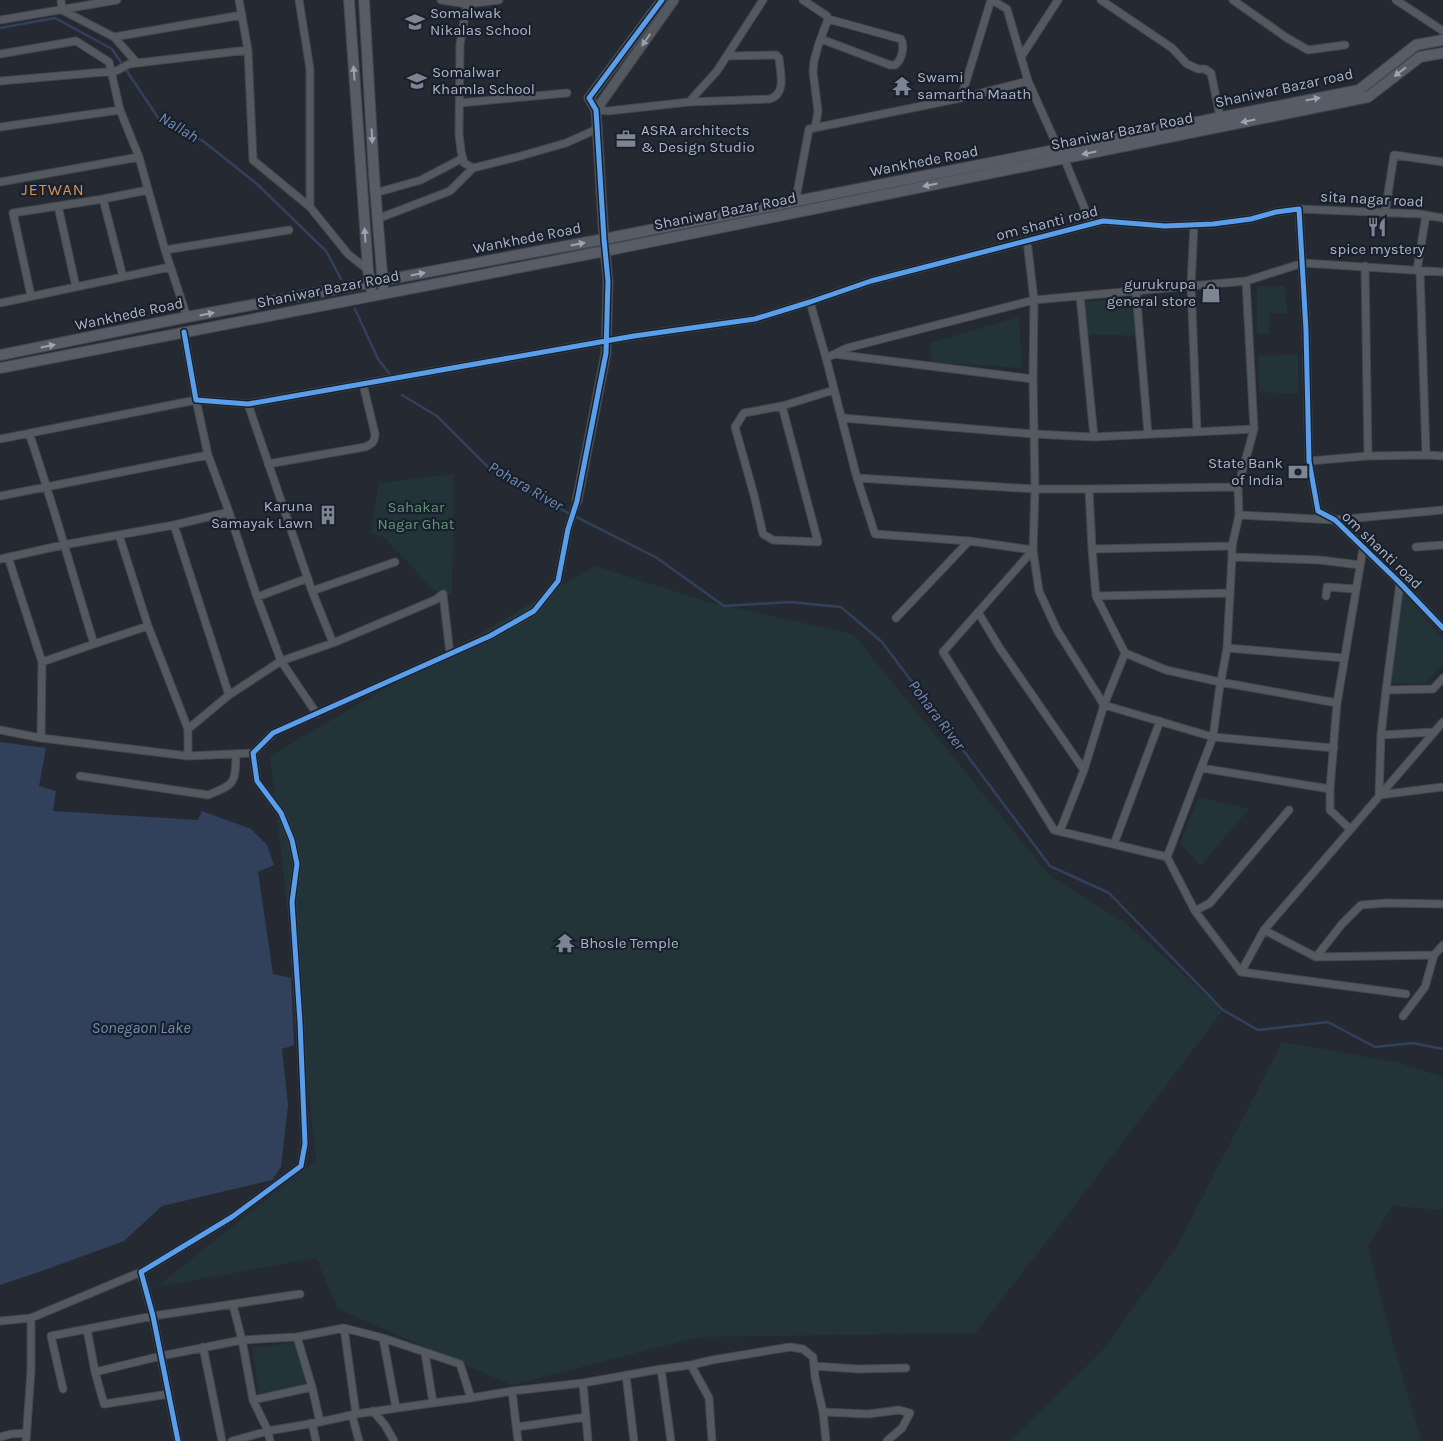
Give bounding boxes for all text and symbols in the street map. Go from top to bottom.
place label: Somalwak Nikalas School [430,4,532,39]
school or university icon: Somalwak Nikalas School [404,11,426,33]
one-way arrow [641,33,651,47]
place label: Somalwar Khamla School [432,63,535,98]
one-way arrow [349,64,357,80]
street label: Shaniwar Bazar road [1213,65,1355,111]
one-way arrow [1394,67,1407,78]
place label: Swami samartha Maath [917,68,1031,103]
school or university icon: Somalwar Khamla School [406,70,428,92]
temple icon: Swami samartha Maath [891,75,913,97]
one-way arrow [1305,95,1321,103]
water label: Nallah [156,108,202,146]
street label: Shaniwar Bazar Road [1049,108,1195,154]
one-way arrow [1241,117,1256,125]
place label: ASRA architects & Design Studio [641,121,755,156]
one-way arrow [368,128,376,144]
office icon: ASRA architects & Design Studio [615,128,637,150]
street label: Wankhede Road [868,142,980,180]
one-way arrow [1081,149,1096,157]
district label: JETWAN [21,180,85,199]
one-way arrow [922,181,937,189]
street label: sita nagar road [1320,187,1424,211]
street label: Shaniwar Bazar Road [652,188,798,234]
street label: om shanti road [994,202,1100,244]
restaurant icon: spice mystery [1366,216,1388,238]
street label: Wankhede Road [471,219,583,257]
one-way arrow [361,226,369,242]
one-way arrow [570,239,586,247]
place label: spice mystery [1330,240,1424,258]
street label: Shaniwar Bazar Road [255,266,401,312]
one-way arrow [411,270,426,278]
place label: gurukrupa general store [1107,275,1196,310]
shop icon: gurukrupa general store [1200,282,1222,304]
street label: Wankhede Road [73,294,185,334]
one-way arrow [199,309,215,317]
one-way arrow [40,341,56,349]
place label: State Bank of India [1208,454,1283,489]
water label: Pohara River [485,457,567,515]
bank icon: State Bank of India [1287,461,1309,483]
place label: Karuna Samayak Lawn [211,497,313,532]
park label: Sahakar Nagar Ghat [378,498,455,533]
building icon: Karuna Samayak Lawn [317,504,339,526]
street label: om shanti road [1338,507,1426,593]
water label: Pohara River [904,676,970,754]
temple icon: Bhosle Temple [554,932,576,954]
place label: Bhosle Temple [580,934,679,952]
water label: Sonegaon Lake [91,1018,191,1037]

